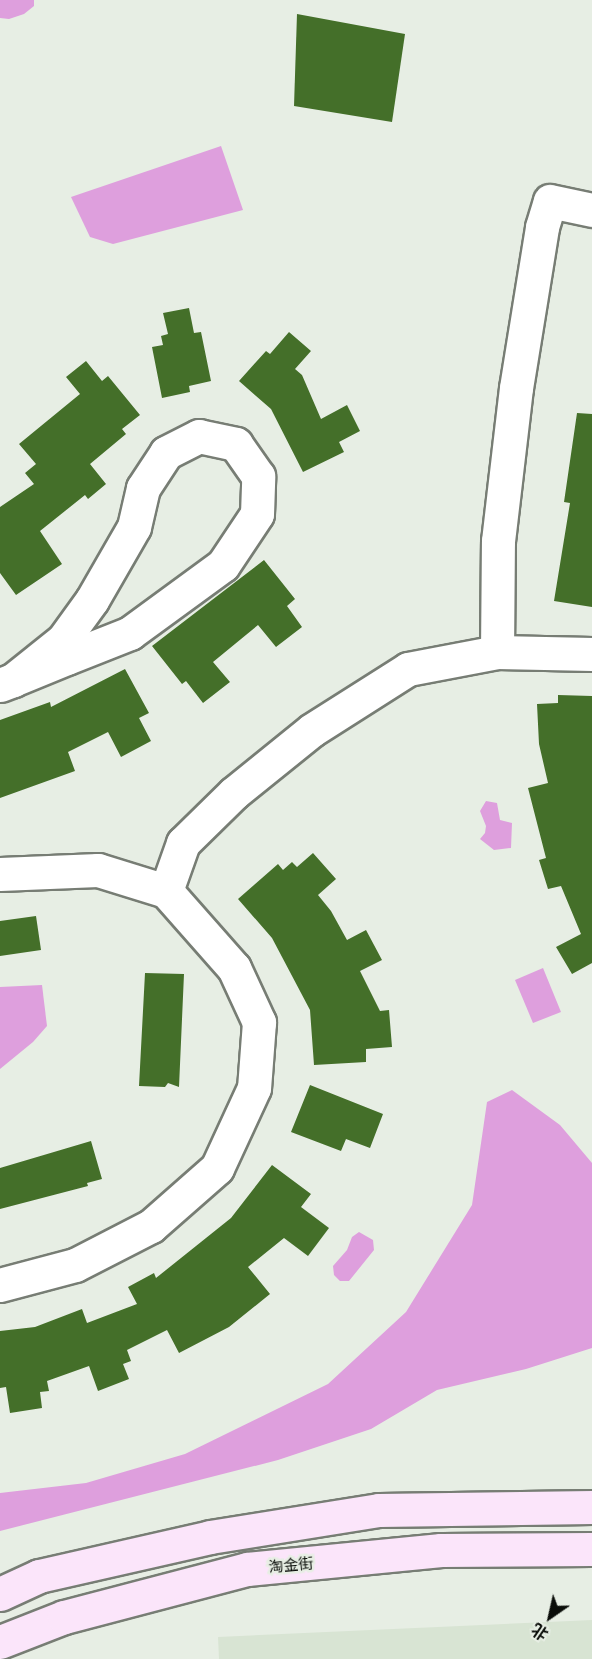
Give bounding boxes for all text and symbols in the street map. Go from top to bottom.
street label: 淘金街 [268,1554,314,1576]
north arrow [520,1587,580,1647]
text: 北 [528,1619,552,1645]

